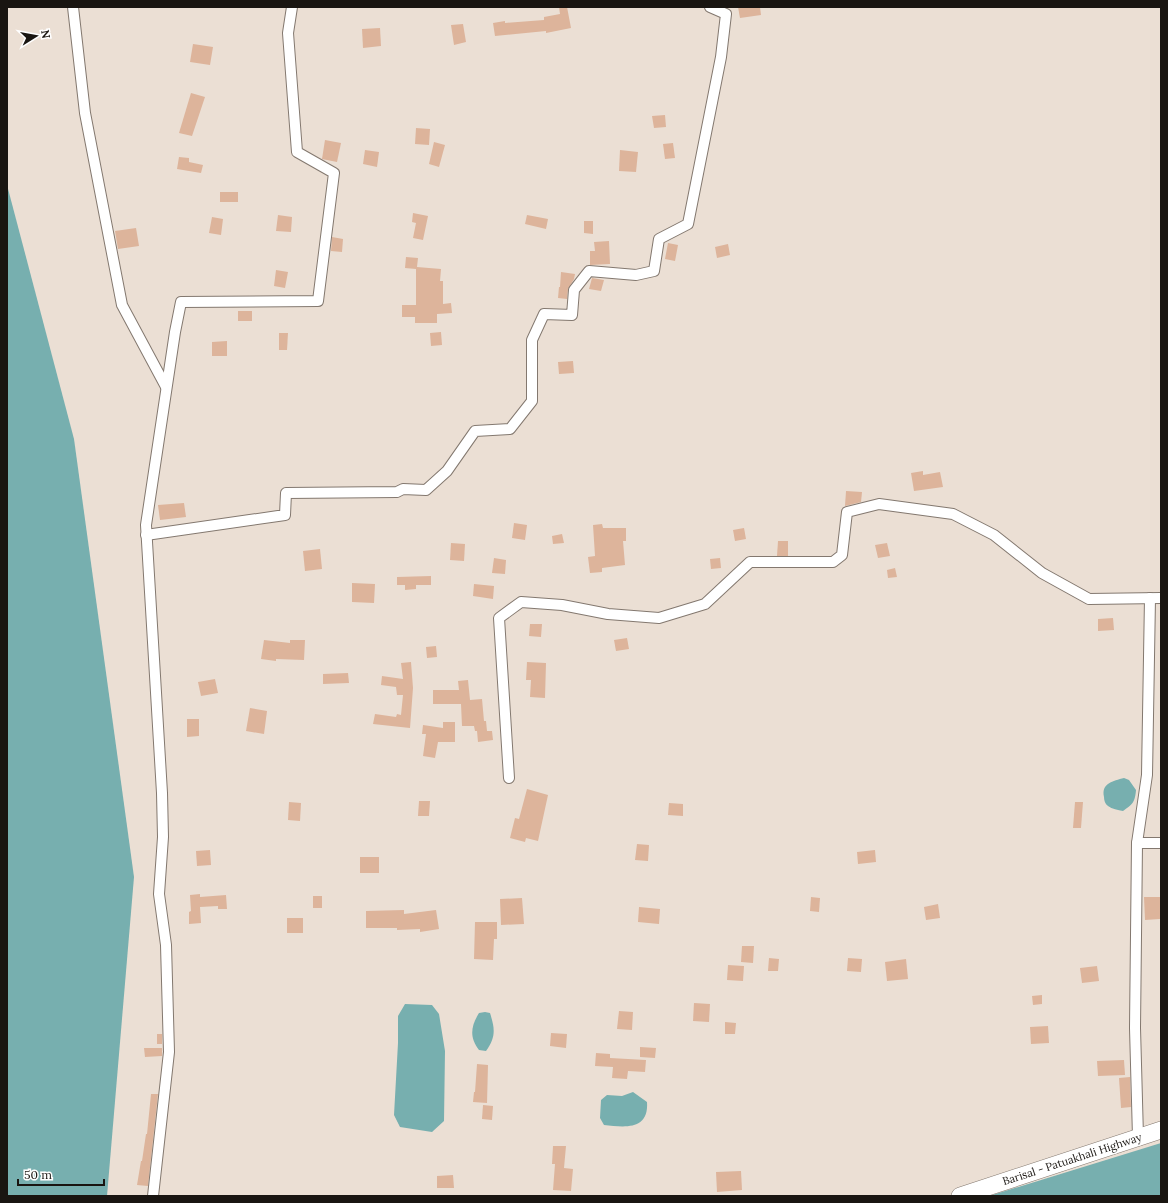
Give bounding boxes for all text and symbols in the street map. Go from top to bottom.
north arrow [16,16,56,56]
text: N [38,29,54,40]
street label: Barisal - Patuakhali Highway [1001,1130,1144,1188]
scale bar [18,1161,104,1187]
text: 50 m [24,1167,52,1182]

